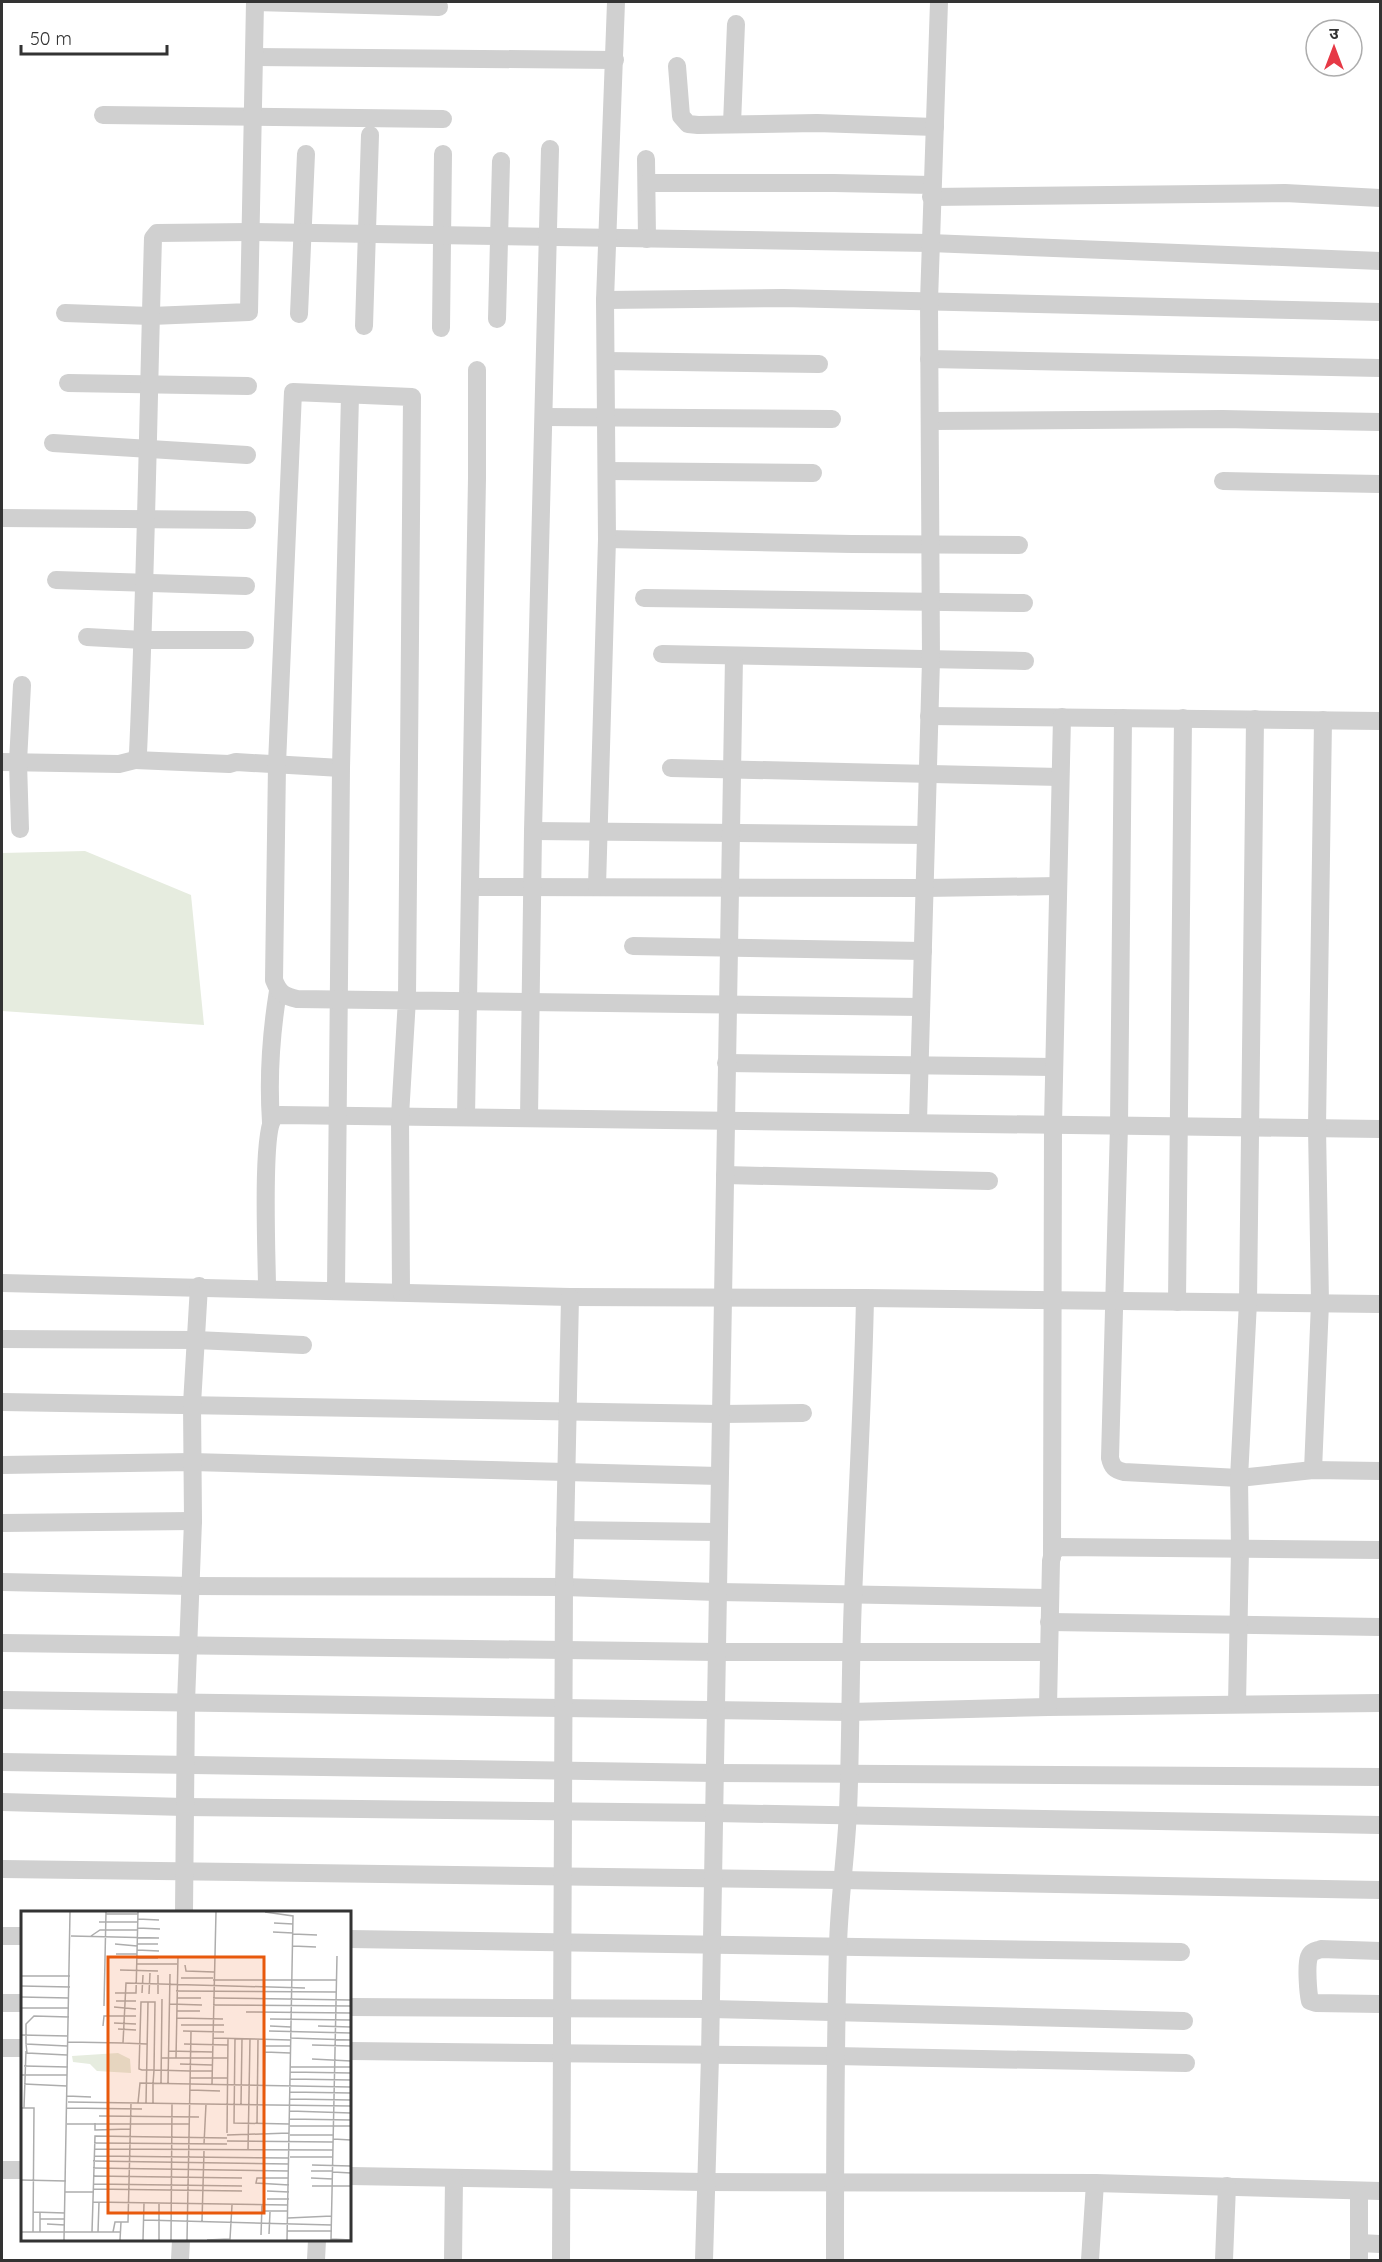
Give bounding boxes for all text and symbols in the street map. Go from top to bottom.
scale bar [21,18,166,56]
north arrow [1304,18,1364,78]
text: उ [1329,23,1339,43]
text: 50 m [30,27,72,50]
inset map [21,1911,351,2241]

